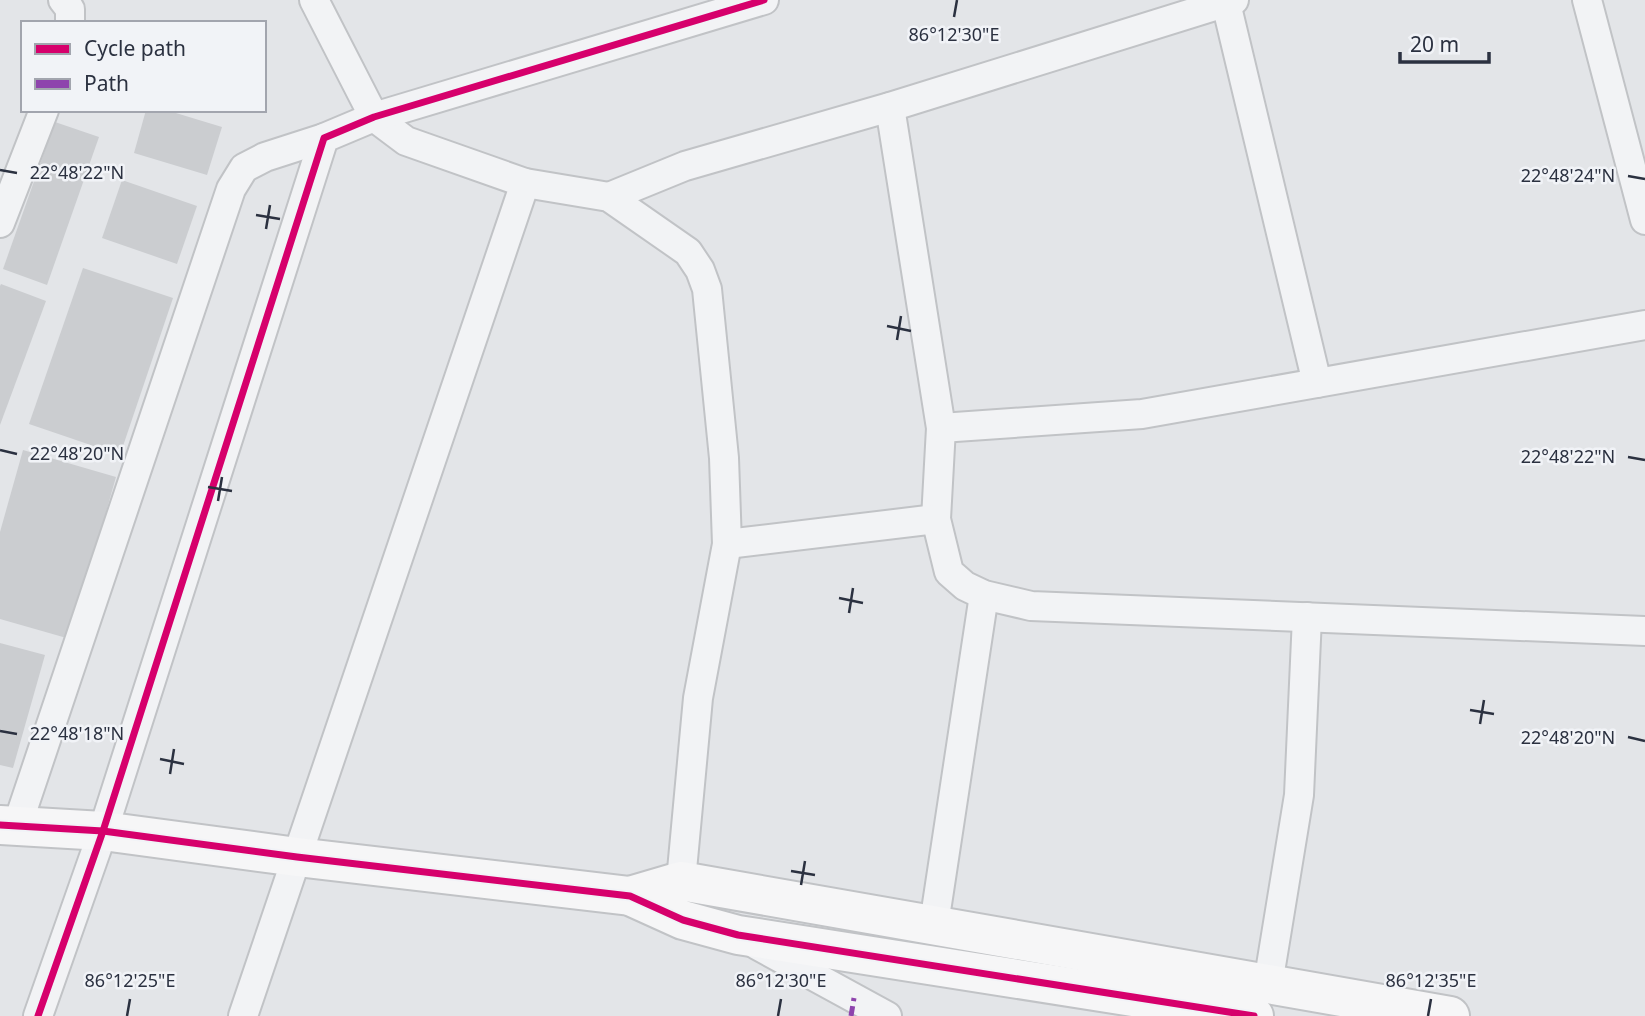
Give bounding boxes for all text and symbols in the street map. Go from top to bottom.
legend [21,21,266,112]
scale bar [1400,21,1489,65]
text: 86°12'30"E [909,22,999,46]
text: 20 m [1410,30,1459,58]
text: Cycle path [84,34,186,62]
text: Path [84,69,129,97]
text: 22°48'22"N [30,160,124,184]
text: 22°48'24"N [1521,163,1615,187]
text: 22°48'20"N [30,441,124,465]
text: 22°48'22"N [1521,444,1615,468]
text: 22°48'18"N [30,721,124,745]
text: 22°48'20"N [1521,725,1615,749]
text: 86°12'25"E [85,968,175,992]
text: 86°12'30"E [736,968,826,992]
text: 86°12'35"E [1386,968,1476,992]

